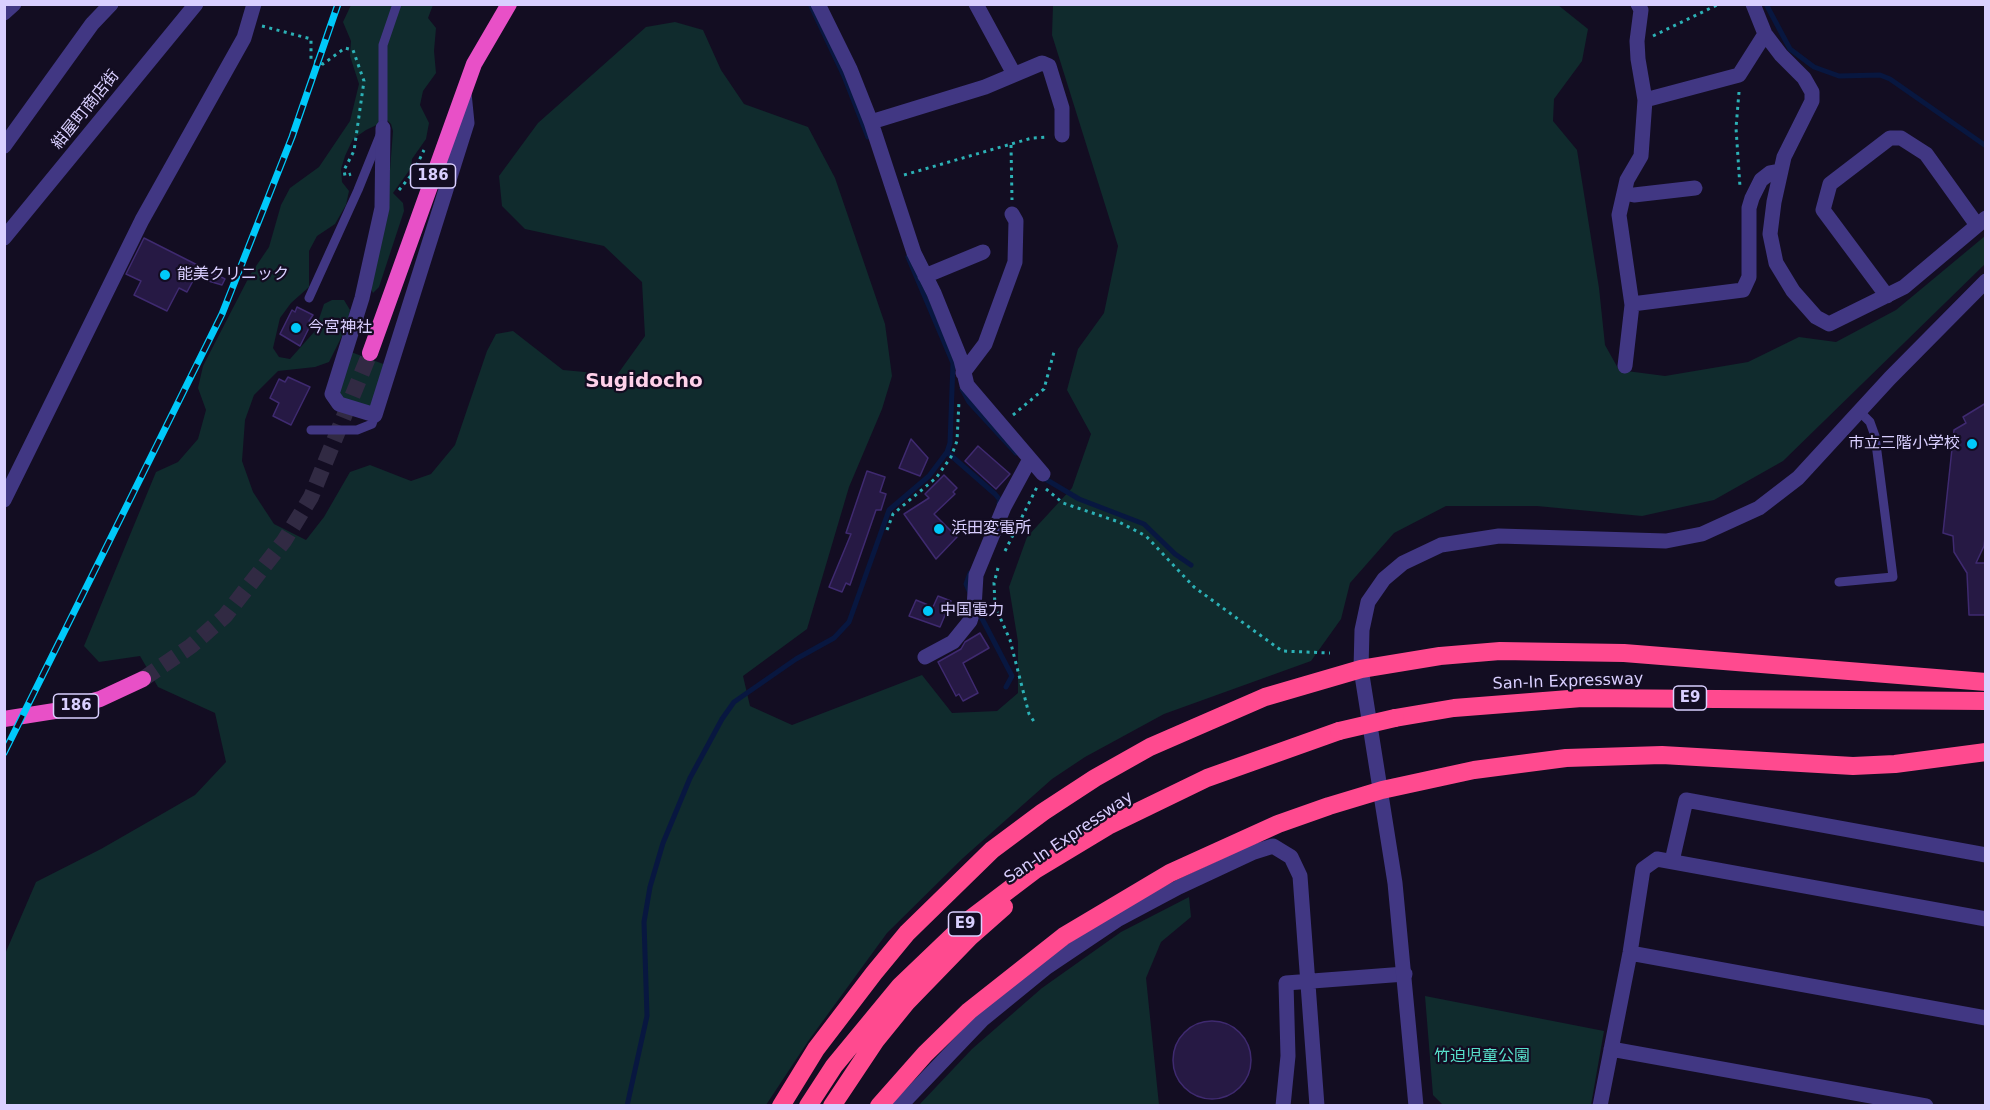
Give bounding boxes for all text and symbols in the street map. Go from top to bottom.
street label: 紺屋町商店街 [48,67,124,153]
road number: 186 [410,164,456,188]
place label: 能美クリニック [177,265,289,285]
marker: 能美クリニック [158,268,172,282]
place label: 今宮神社 [308,318,372,338]
marker: 今宮神社 [289,321,303,335]
district label: Sugidocho [585,370,703,394]
place label: 市立三階小学校 [1848,434,1960,454]
marker: 市立三階小学校 [1965,437,1979,451]
place label: 浜田変電所 [951,519,1031,539]
marker: 浜田変電所 [932,522,946,536]
place label: 中国電力 [940,601,1004,621]
marker: 中国電力 [921,604,935,618]
street label: San-In Expressway [1492,670,1644,694]
road number: E9 [1674,686,1706,710]
road number: 186 [54,694,98,718]
street label: San-In Expressway [1001,788,1137,888]
road number: E9 [948,912,982,936]
park label: 竹迫児童公園 [1434,1047,1530,1067]

